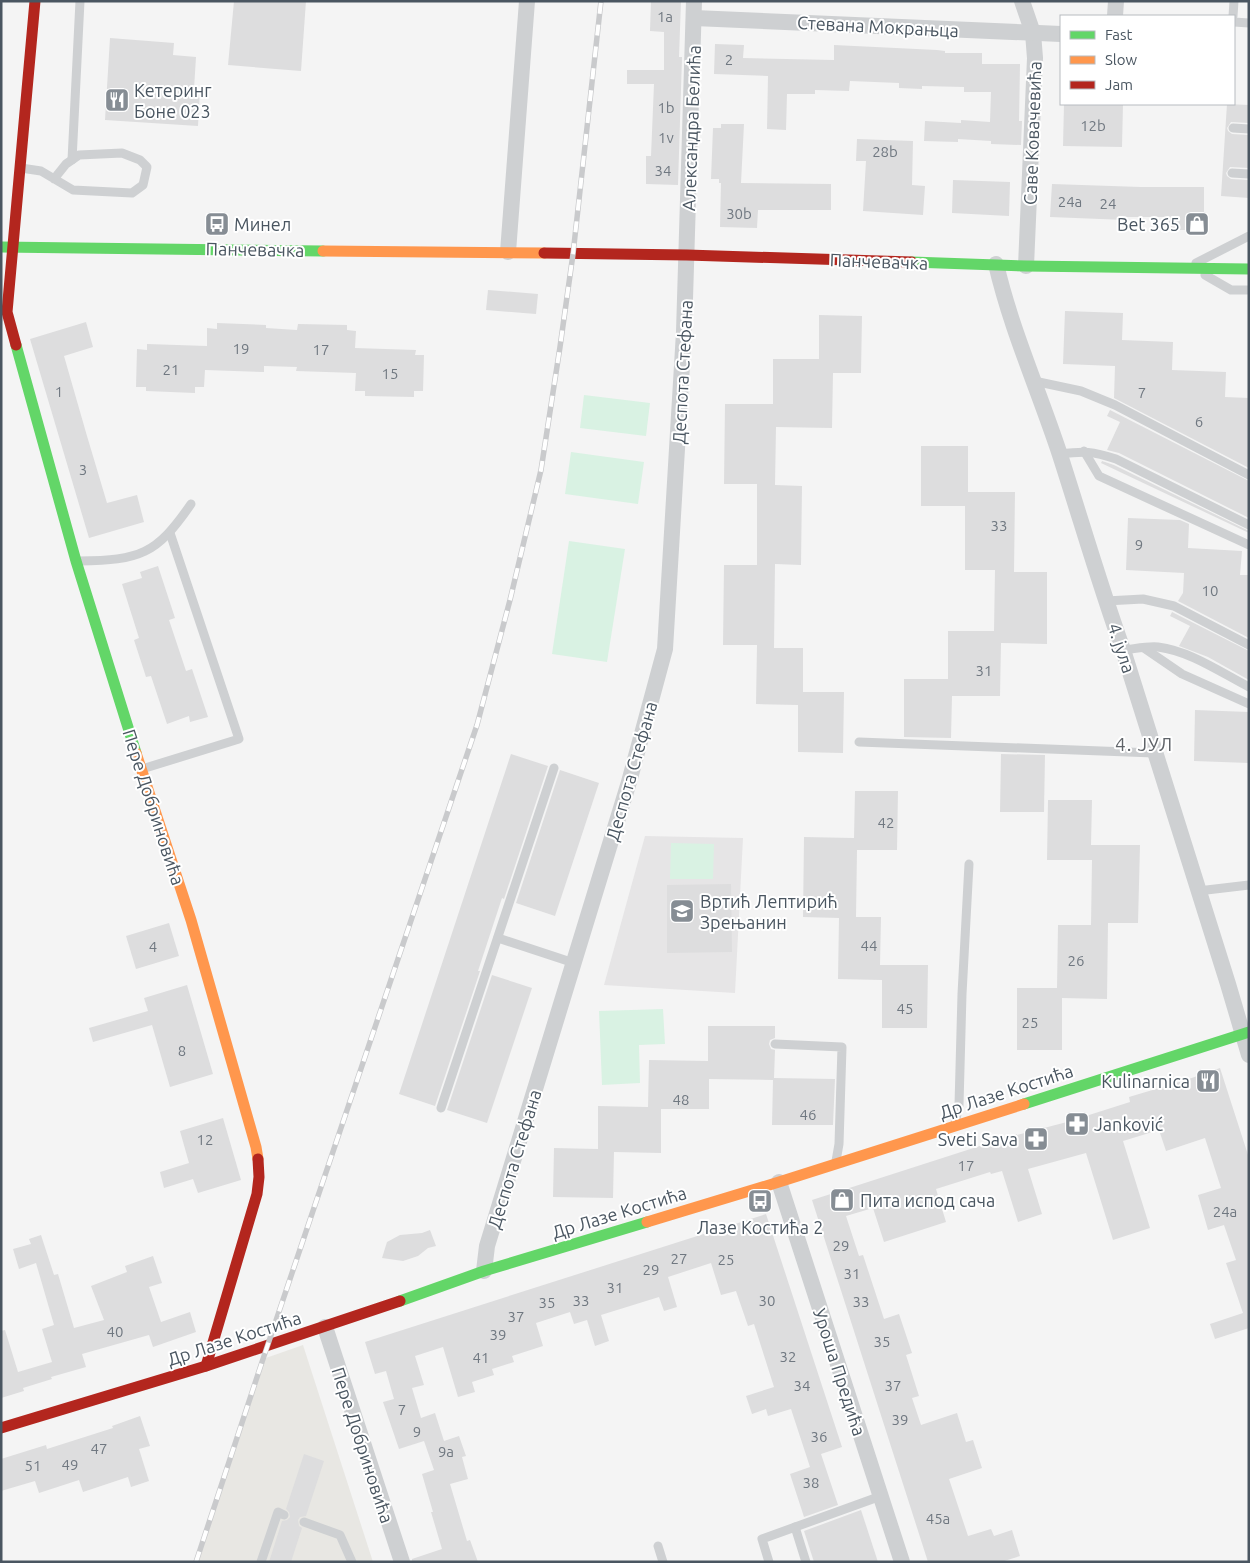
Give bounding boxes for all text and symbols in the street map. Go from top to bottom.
house number: 1a [657,8,673,25]
street label: Стевана Мокрањца [797,12,959,40]
legend [1060,15,1235,105]
text: Fast [1105,26,1133,43]
street label: Александра Белића [678,45,704,211]
house number: 2 [725,51,733,68]
text: Slow [1105,51,1138,68]
street label: Саве Ковачевића [1019,61,1045,205]
text: Jam [1105,76,1133,93]
place label: Кетеринг Боне 023 [134,80,212,121]
restaurant icon: Кетеринг Боне 023 [104,87,130,113]
house number: 1b [657,99,675,116]
house number: 12b [1080,117,1106,134]
house number: 1v [658,129,675,146]
house number: 28b [872,143,898,160]
house number: 34 [655,162,671,179]
house number: 24a [1058,193,1082,210]
house number: 24 [1100,195,1116,212]
house number: 30b [726,205,752,222]
bus stop icon: Минел [204,211,230,237]
shop icon: Bet 365 [1184,211,1210,237]
place label: Минел [234,214,291,234]
place label: Bet 365 [1117,214,1180,234]
street label: Панчевачка [205,238,305,260]
street label: Панчевачка [829,249,929,273]
street label: Деспота Стефана [668,299,696,445]
house number: 19 [233,340,249,357]
house number: 17 [313,341,329,358]
house number: 21 [163,361,179,378]
house number: 15 [382,365,398,382]
house number: 1 [55,383,63,400]
house number: 7 [1138,384,1146,401]
house number: 6 [1195,413,1203,430]
house number: 3 [79,461,87,478]
house number: 33 [991,517,1007,534]
house number: 9 [1135,536,1143,553]
house number: 10 [1202,582,1218,599]
street label: 4. јула [1105,621,1139,675]
house number: 31 [976,662,992,679]
street label: Деспота Стефана [601,699,661,843]
street label: Пере Добриновића [119,726,189,888]
district label: 4. ЈУЛ [1115,733,1173,755]
house number: 42 [878,814,894,831]
place label: Вртић Лептирић Зрењанин [700,891,838,932]
school or university icon: Вртић Лептирић Зрењанин [669,898,695,924]
house number: 44 [861,937,877,954]
house number: 4 [149,938,157,955]
house number: 26 [1068,952,1084,969]
house number: 45 [897,1000,913,1017]
house number: 25 [1022,1014,1038,1031]
house number: 8 [178,1042,186,1059]
street label: Др Лазе Костића [936,1060,1076,1122]
restaurant icon: Kulinarnica [1195,1068,1221,1094]
place label: Kulinarnica [1101,1071,1190,1091]
street label: Деспота Стефана [483,1087,545,1231]
house number: 48 [673,1091,689,1108]
house number: 46 [800,1106,816,1123]
pharmacy icon: Janković [1064,1111,1090,1137]
place label: Janković [1094,1114,1163,1134]
pharmacy icon: Sveti Sava [1023,1126,1049,1152]
place label: Sveti Sava [938,1129,1018,1149]
house number: 12 [197,1131,213,1148]
house number: 17 [958,1157,974,1174]
street label: Др Лазе Костића [549,1182,689,1242]
shop icon: Пита испод сача [829,1187,855,1213]
bus stop icon: Лазе Костића 2 [747,1188,773,1214]
place label: Пита испод сача [860,1190,995,1210]
house number: 24a [1213,1203,1237,1220]
place label: Лазе Костића 2 [697,1217,823,1237]
house number: 29 [833,1237,849,1254]
house number: 27 [671,1250,687,1267]
house number: 25 [718,1251,734,1268]
house number: 29 [643,1261,659,1278]
house number: 31 [844,1265,860,1282]
house number: 31 [607,1279,623,1296]
house number: 33 [573,1292,589,1309]
house number: 30 [759,1292,775,1309]
house number: 33 [853,1293,869,1310]
house number: 35 [539,1294,555,1311]
street label: Уроша Предића [810,1306,870,1438]
street label: Др Лазе Костића [164,1307,304,1369]
house number: 37 [508,1308,524,1325]
house number: 40 [107,1323,123,1340]
house number: 39 [490,1326,506,1343]
house number: 35 [874,1333,890,1350]
house number: 32 [780,1348,796,1365]
house number: 41 [473,1349,489,1366]
street label: Пере Добриновића [328,1364,398,1526]
house number: 34 [794,1377,810,1394]
house number: 37 [885,1377,901,1394]
house number: 7 [398,1401,406,1418]
house number: 39 [892,1411,908,1428]
house number: 9 [413,1423,421,1440]
house number: 36 [811,1428,827,1445]
house number: 47 [91,1440,107,1457]
house number: 9a [438,1443,454,1460]
house number: 49 [62,1456,78,1473]
house number: 51 [25,1457,41,1474]
house number: 38 [803,1474,819,1491]
house number: 45a [926,1510,950,1527]

